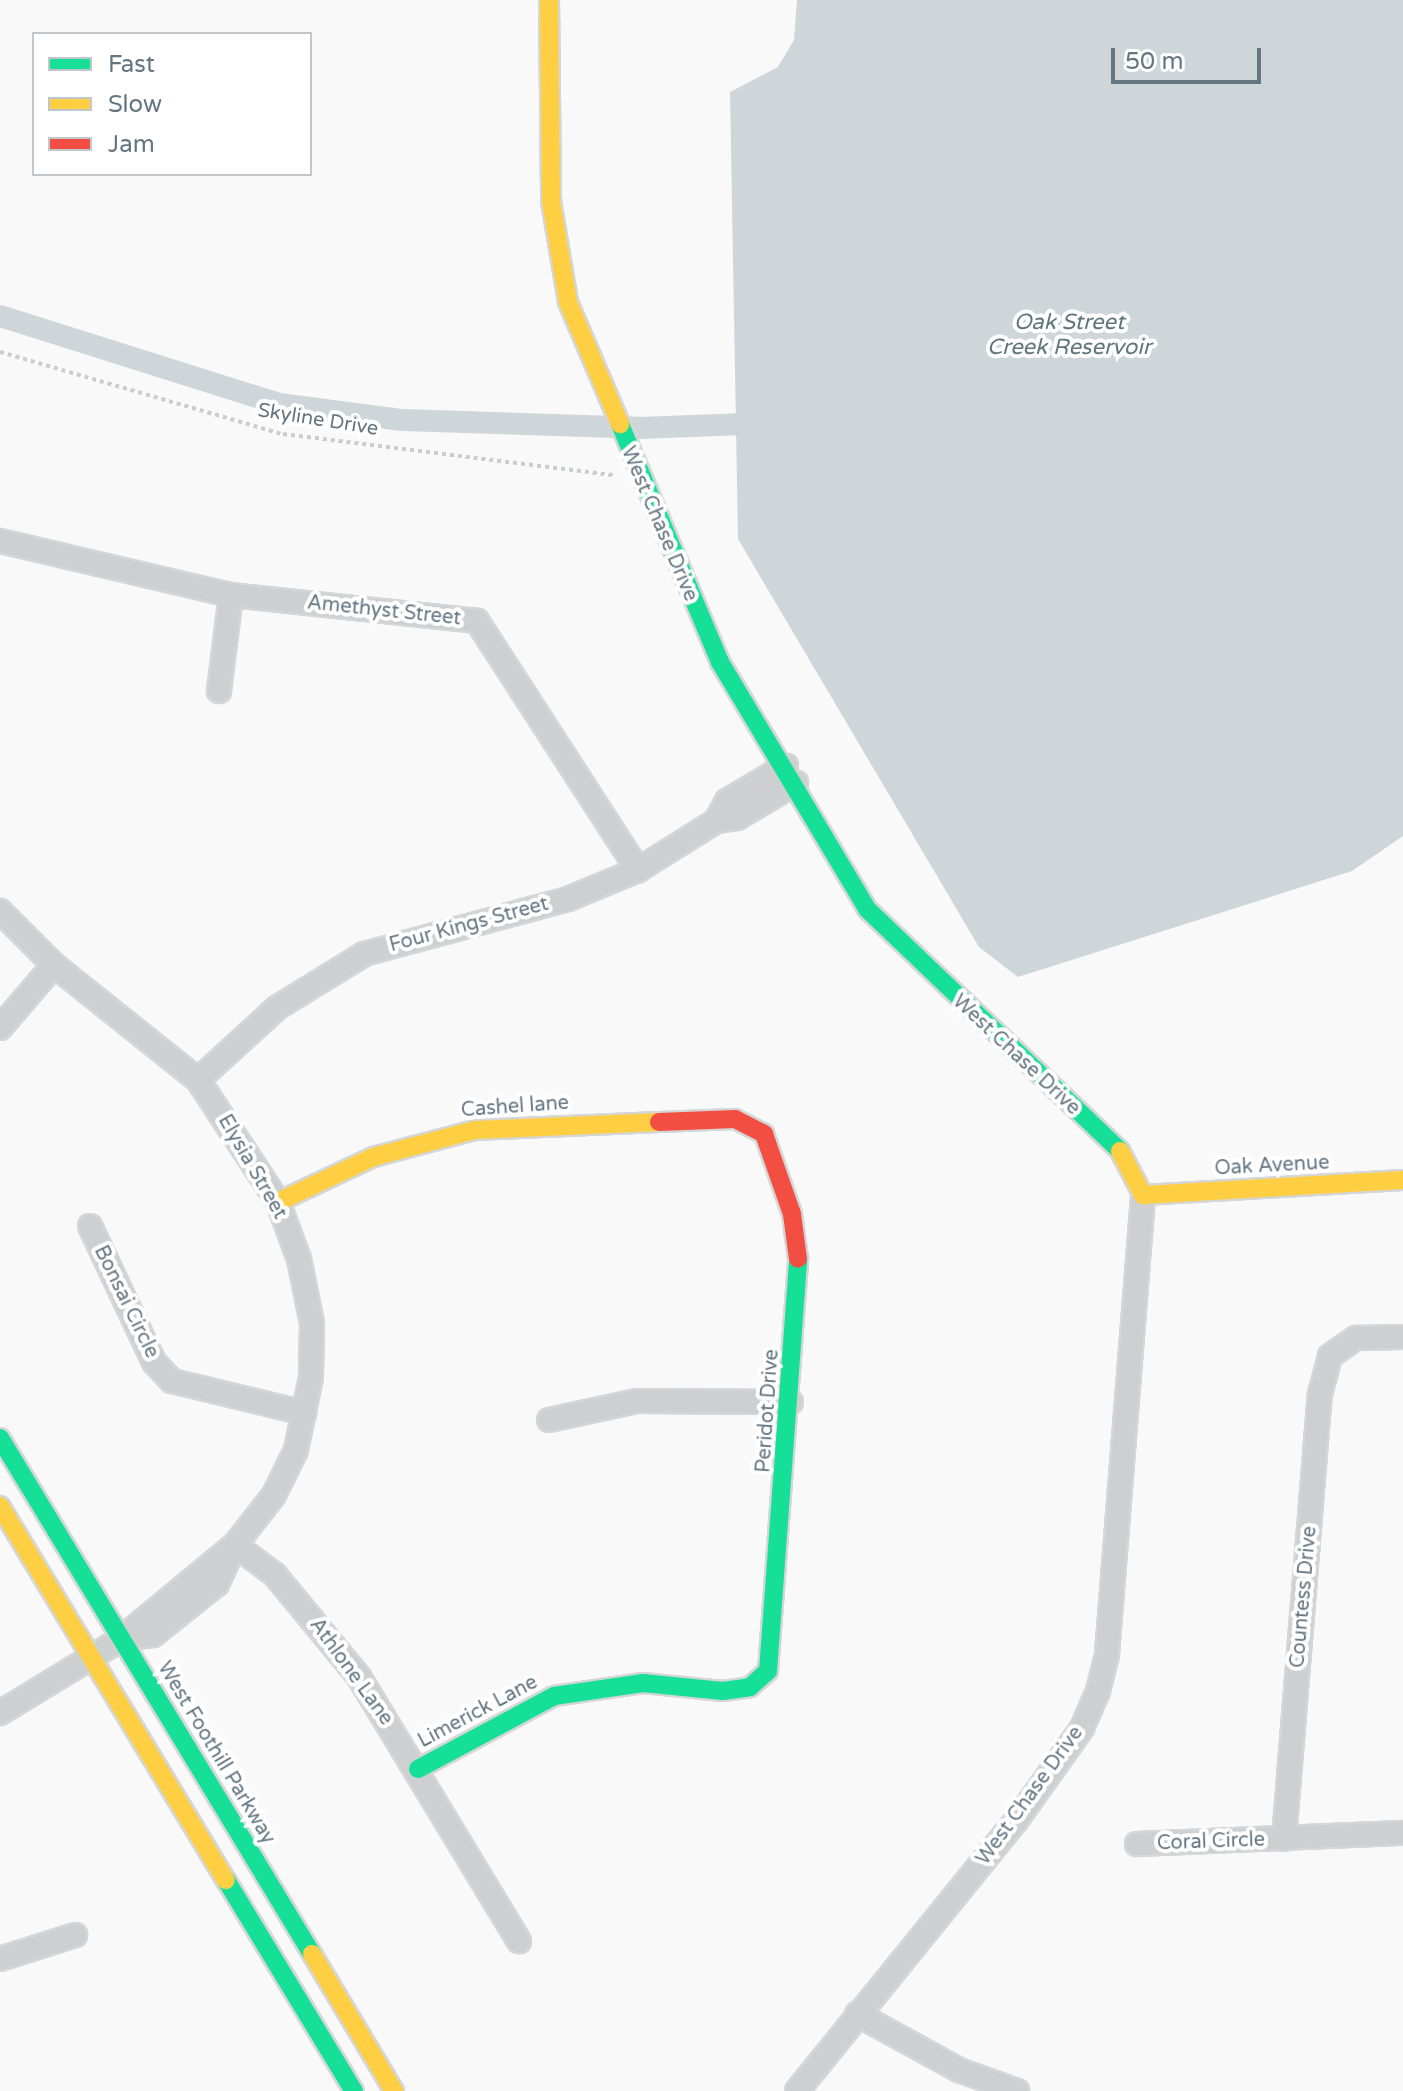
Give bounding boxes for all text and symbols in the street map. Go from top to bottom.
legend [32,32,312,176]
scale bar [1115,32,1265,82]
text: 50 m [1125,47,1183,76]
text: Fast [108,50,155,79]
text: Slow [108,90,162,119]
text: Jam [108,130,155,159]
water label: Oak Street Creek Reservoir [987,309,1151,360]
street label: Skyline Drive [256,399,380,441]
street label: West Chase Drive [616,443,702,605]
street label: Amethyst Street [306,591,462,631]
street label: Four Kings Street [387,892,551,958]
street label: West Chase Drive [947,990,1085,1120]
street label: Cashel lane [460,1091,570,1123]
street label: Elysia Street [212,1110,292,1224]
street label: Oak Avenue [1214,1151,1330,1181]
street label: Bonsai Circle [88,1242,164,1362]
street label: Peridot Drive [752,1348,784,1474]
street label: Countess Drive [1286,1525,1322,1669]
street label: Athlone Lane [304,1614,398,1730]
street label: West Foothill Parkway [152,1657,280,1849]
street label: Limerick Lane [414,1670,542,1754]
street label: West Chase Drive [972,1722,1088,1870]
street label: Coral Circle [1157,1828,1265,1856]

